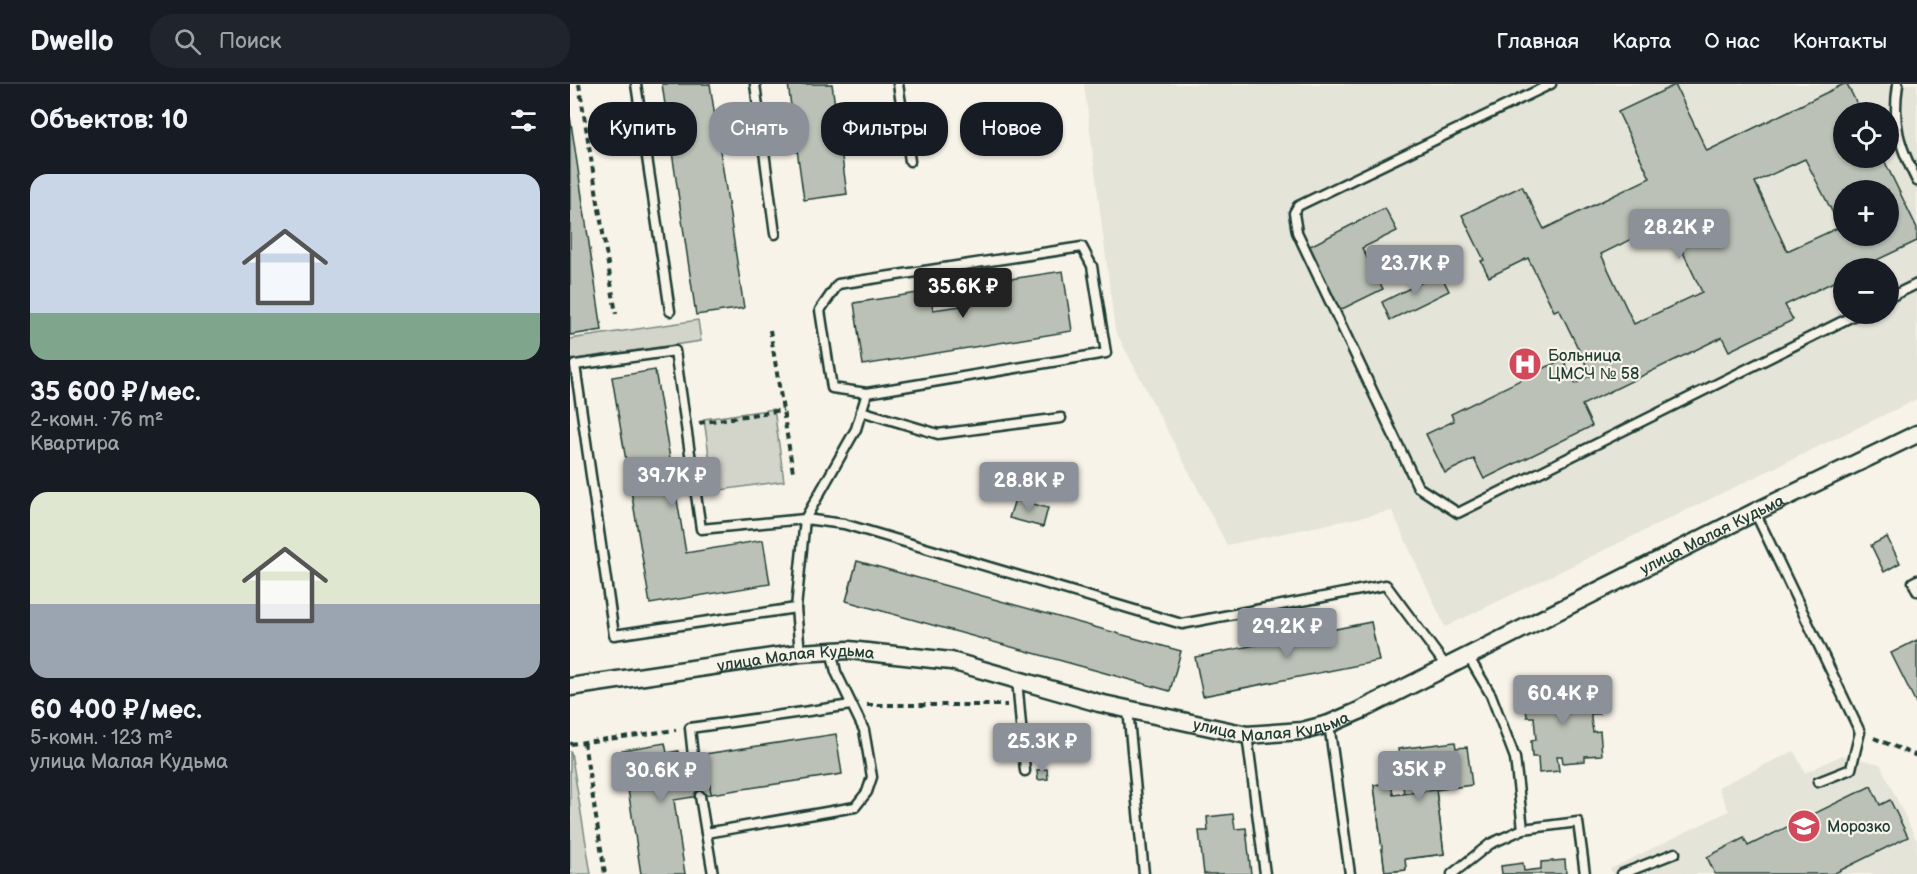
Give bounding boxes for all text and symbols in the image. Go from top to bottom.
search box [150,14,570,68]
text: Dwello [30,25,114,58]
icon: search [171,25,204,58]
text: Поиск [219,28,281,55]
text: Главная [1496,29,1579,54]
text: Карта [1612,29,1671,54]
text: О нас [1704,29,1760,54]
text: Контакты [1793,29,1887,54]
chip: Купить [588,102,697,156]
chip: Снять [709,102,809,156]
chip: Фильтры [821,102,948,156]
chip: Новое [960,102,1063,156]
map controls [1833,102,1899,324]
button: locate [1833,102,1899,168]
icon: filters [507,104,540,137]
text: Объектов: 10 [30,105,188,136]
button: + [1833,180,1899,246]
pin: 28.2K ₽ [1624,209,1734,260]
icon: home [231,213,339,321]
text: 28.2K ₽ [1643,216,1715,240]
pin: 23.7K ₽ [1360,245,1470,296]
text: 23.7K ₽ [1380,252,1450,276]
button: − [1833,258,1899,324]
pin: 35.6K ₽ [908,268,1018,319]
text: 35.6K ₽ [928,275,998,299]
hospital icon: Больница ЦМСЧ № 58 [1507,346,1543,382]
place label: Больница ЦМСЧ № 58 [1548,347,1639,384]
text: 35 600 ₽/мес. [30,377,201,408]
text: 2-комн. · 76 m² [30,408,163,432]
text: Квартира [30,432,120,456]
pin: 39.7K ₽ [617,457,727,508]
pin: 28.8K ₽ [974,462,1084,513]
text: 39.7K ₽ [637,464,707,488]
text: 28.8K ₽ [993,469,1065,493]
street label: улица Малая Кудьма [1637,491,1788,579]
icon: home [231,531,339,639]
pin: 29.2K ₽ [1232,608,1342,659]
text: 29.2K ₽ [1252,615,1322,639]
street label: улица Малая Кудьма [716,642,876,676]
pin: 60.4K ₽ [1508,675,1618,726]
text: 60.4K ₽ [1527,682,1599,706]
text: 60 400 ₽/мес. [30,695,202,726]
street label: улица Малая Кудьма [1191,708,1353,746]
pin: 25.3K ₽ [987,723,1097,774]
text: 5-комн. · 123 m² [30,726,173,750]
text: 25.3K ₽ [1007,730,1077,754]
text: улица Малая Кудьма [30,750,228,774]
pin: 35K ₽ [1377,751,1461,802]
pin: 30.6K ₽ [606,752,716,803]
text: 35K ₽ [1392,758,1446,782]
text: 30.6K ₽ [625,759,697,783]
school or university icon: Морозко [1786,808,1822,844]
place label: Морозко [1827,818,1890,837]

